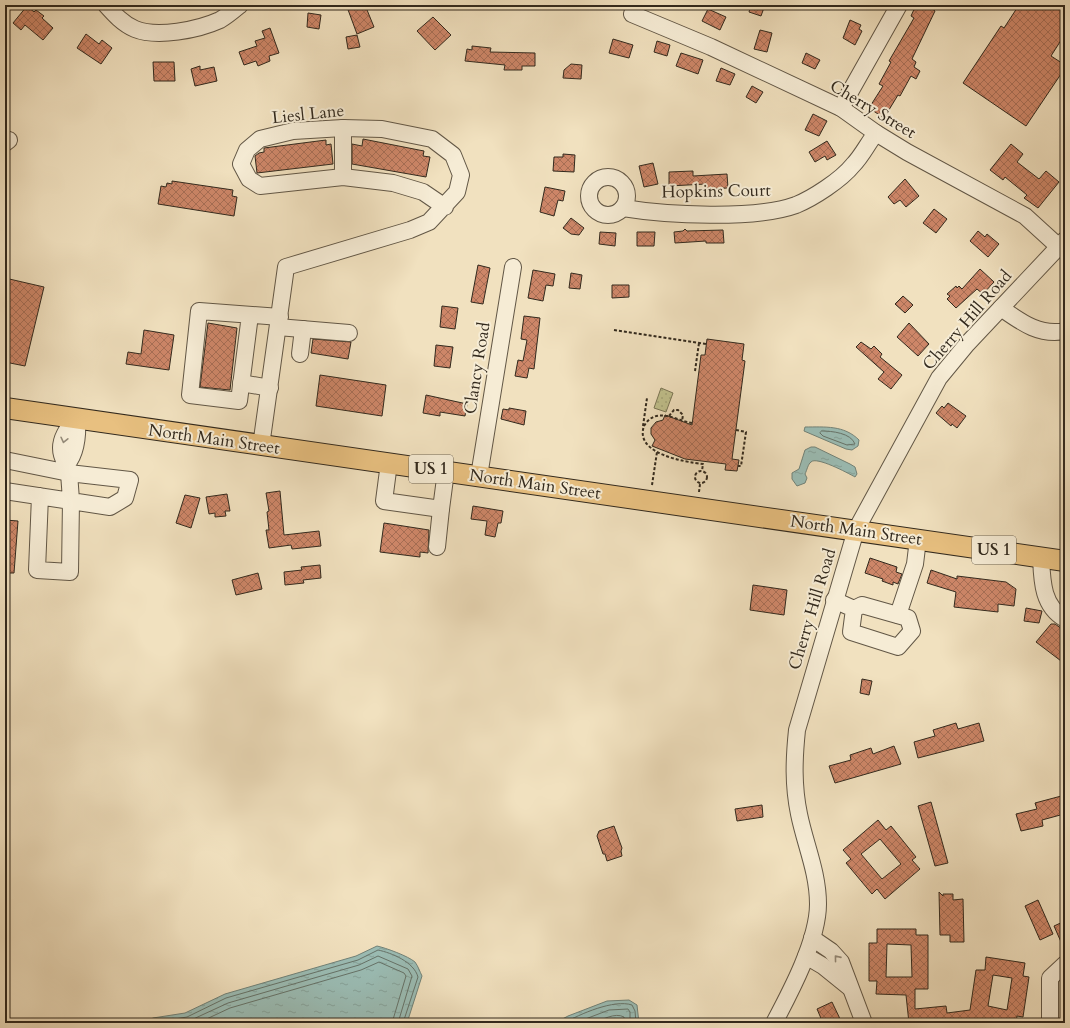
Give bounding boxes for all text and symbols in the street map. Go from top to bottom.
street label: Cherry Street [826,74,921,144]
street label: Liesl Lane [271,99,345,129]
street label: Hopkins Court [661,179,771,203]
street label: Cherry Hill Road [917,265,1017,375]
street label: Clancy Road [458,320,496,416]
street label: North Main Street [147,418,282,460]
one-way arrow [60,436,69,443]
road number: US 1 [409,455,453,483]
street label: North Main Street [468,463,603,505]
street label: North Main Street [789,509,924,551]
road number: US 1 [972,536,1016,564]
street label: Cherry Hill Road [783,546,841,672]
one-way arrow [834,956,841,963]

